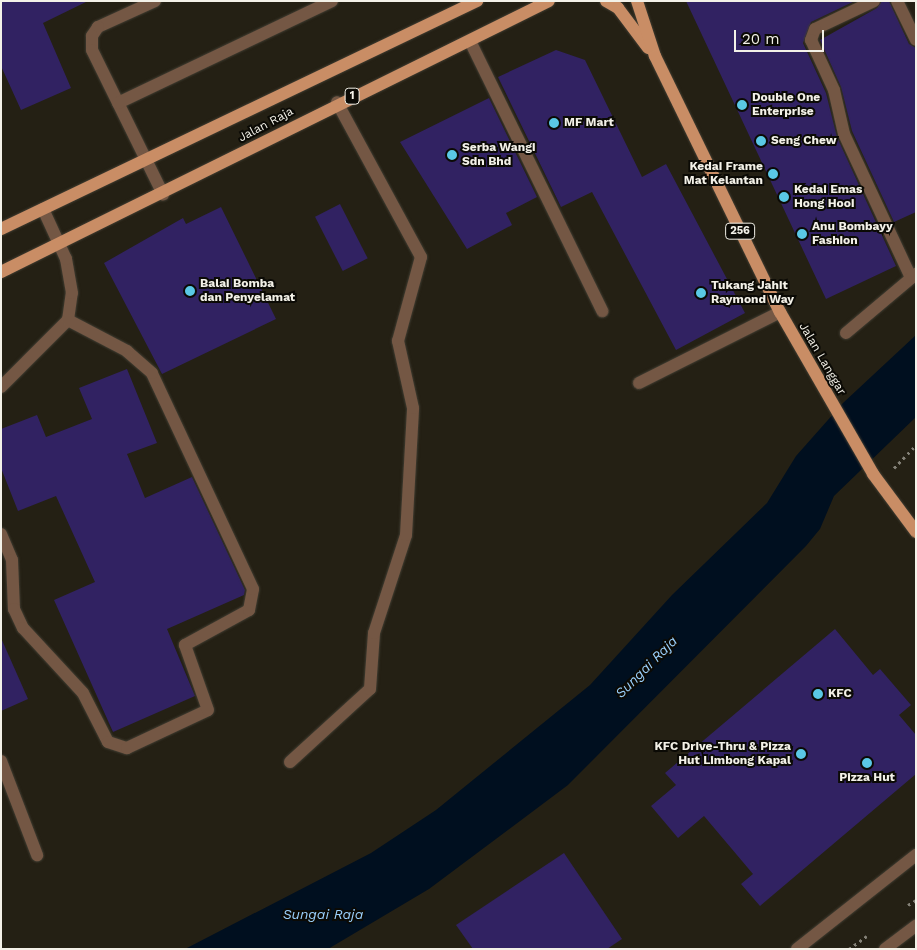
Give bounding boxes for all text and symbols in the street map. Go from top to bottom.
scale bar [737,20,827,52]
text: 20 m [742,30,780,48]
road number: 1 [344,88,360,104]
place label: Double One Enterprise [752,91,820,119]
marker: Double One Enterprise [736,99,748,111]
street label: Jalan Raja [236,105,296,145]
place label: MF Mart [564,116,614,130]
marker: MF Mart [548,117,560,129]
place label: Seng Chew [771,134,836,148]
marker: Seng Chew [755,135,767,147]
place label: Serba Wangi Sdn Bhd [462,141,536,169]
marker: Serba Wangi Sdn Bhd [446,149,458,161]
place label: Kedai Frame Mat Kelantan [684,160,763,188]
marker: Kedai Frame Mat Kelantan [767,168,779,180]
place label: Kedai Emas Hong Hooi [794,183,862,211]
marker: Kedai Emas Hong Hooi [778,191,790,203]
place label: Anu Bombayy Fashion [812,220,893,248]
road number: 256 [725,222,755,240]
marker: Anu Bombayy Fashion [796,228,808,240]
place label: Balai Bomba dan Penyelamat [200,277,295,305]
place label: Tukang Jahit Raymond Way [711,279,794,307]
marker: Balai Bomba dan Penyelamat [184,285,196,297]
marker: Tukang Jahit Raymond Way [695,287,707,299]
street label: Jalan Langgar [795,320,849,398]
water label: Sungai Raja [612,633,680,701]
place label: KFC [828,687,852,701]
marker: KFC [812,688,824,700]
place label: KFC Drive-Thru & Pizza Hut Limbong Kapal [654,740,791,768]
marker: KFC Drive-Thru & Pizza Hut Limbong Kapal [795,748,807,760]
marker: Pizza Hut [861,757,873,769]
place label: Pizza Hut [839,771,895,785]
water label: Sungai Raja [283,906,363,922]

